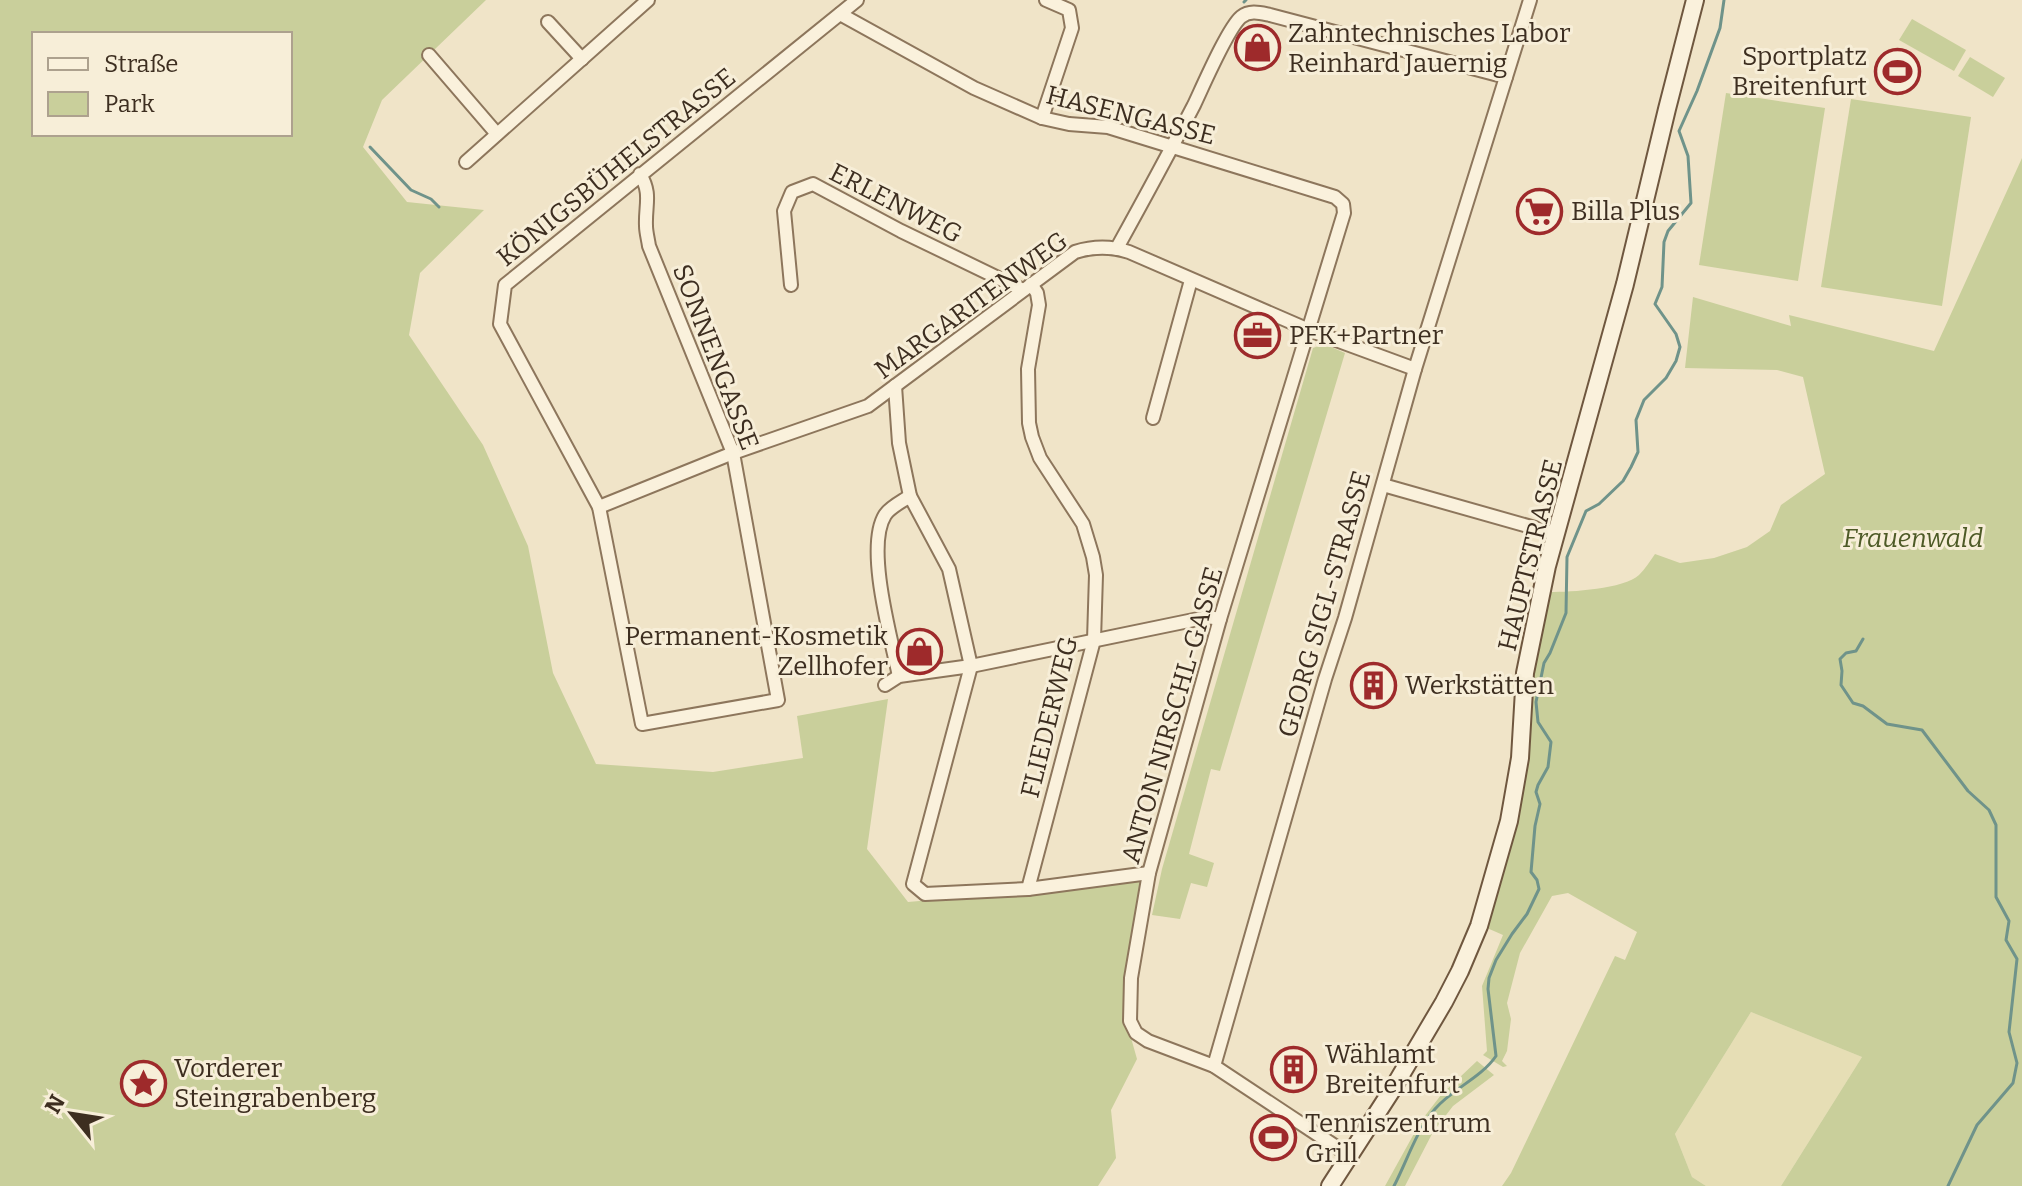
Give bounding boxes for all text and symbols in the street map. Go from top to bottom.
place label: Zahntechnisches Labor Reinhard Jauernig [1288,18,1571,79]
shop icon: Zahntechnisches Labor Reinhard Jauernig [1233,24,1281,72]
legend [32,32,292,136]
place label: Sportplatz Breitenfurt [1732,41,1868,102]
sports icon: Sportplatz Breitenfurt [1874,47,1922,95]
text: Straße [104,50,178,78]
street label: KÖNIGSBÜHELSTRASSE [491,62,742,273]
street label: HASENGASSE [1043,80,1219,151]
text: Park [104,90,155,118]
street label: ERLENWEG [824,157,967,250]
supermarket icon: Billa Plus [1516,187,1564,235]
place label: Billa Plus [1571,196,1680,227]
street label: MARGARITENWEG [869,225,1074,386]
street label: SONNENGASSE [666,260,765,454]
office icon: PFK+Partner [1234,311,1282,359]
place label: PFK+Partner [1289,320,1444,351]
street label: HAUPTSTRASSE [1492,456,1569,654]
street label: GEORG SIGL-STRASSE [1272,467,1377,741]
park label: Frauenwald [1843,523,1983,554]
street label: ANTON NIRSCHL-GASSE [1115,563,1230,867]
place label: Permanent-Kosmetik Zellhofer [624,621,889,682]
shop icon: Permanent-Kosmetik Zellhofer [895,627,943,675]
street label: FLIEDERWEG [1014,633,1084,801]
building icon: Werkstätten [1350,661,1398,709]
place label: Werkstätten [1405,670,1554,701]
place label: Wählamt Breitenfurt [1325,1039,1461,1100]
building icon: Wählamt Breitenfurt [1270,1045,1318,1093]
place label: Vorderer Steingrabenberg [174,1053,376,1114]
place icon: Vorderer Steingrabenberg [119,1059,167,1107]
north arrow [32,1074,112,1154]
text: N [39,1090,71,1118]
place label: Tenniszentrum Grill [1305,1108,1491,1169]
sports icon: Tenniszentrum Grill [1250,1114,1298,1162]

